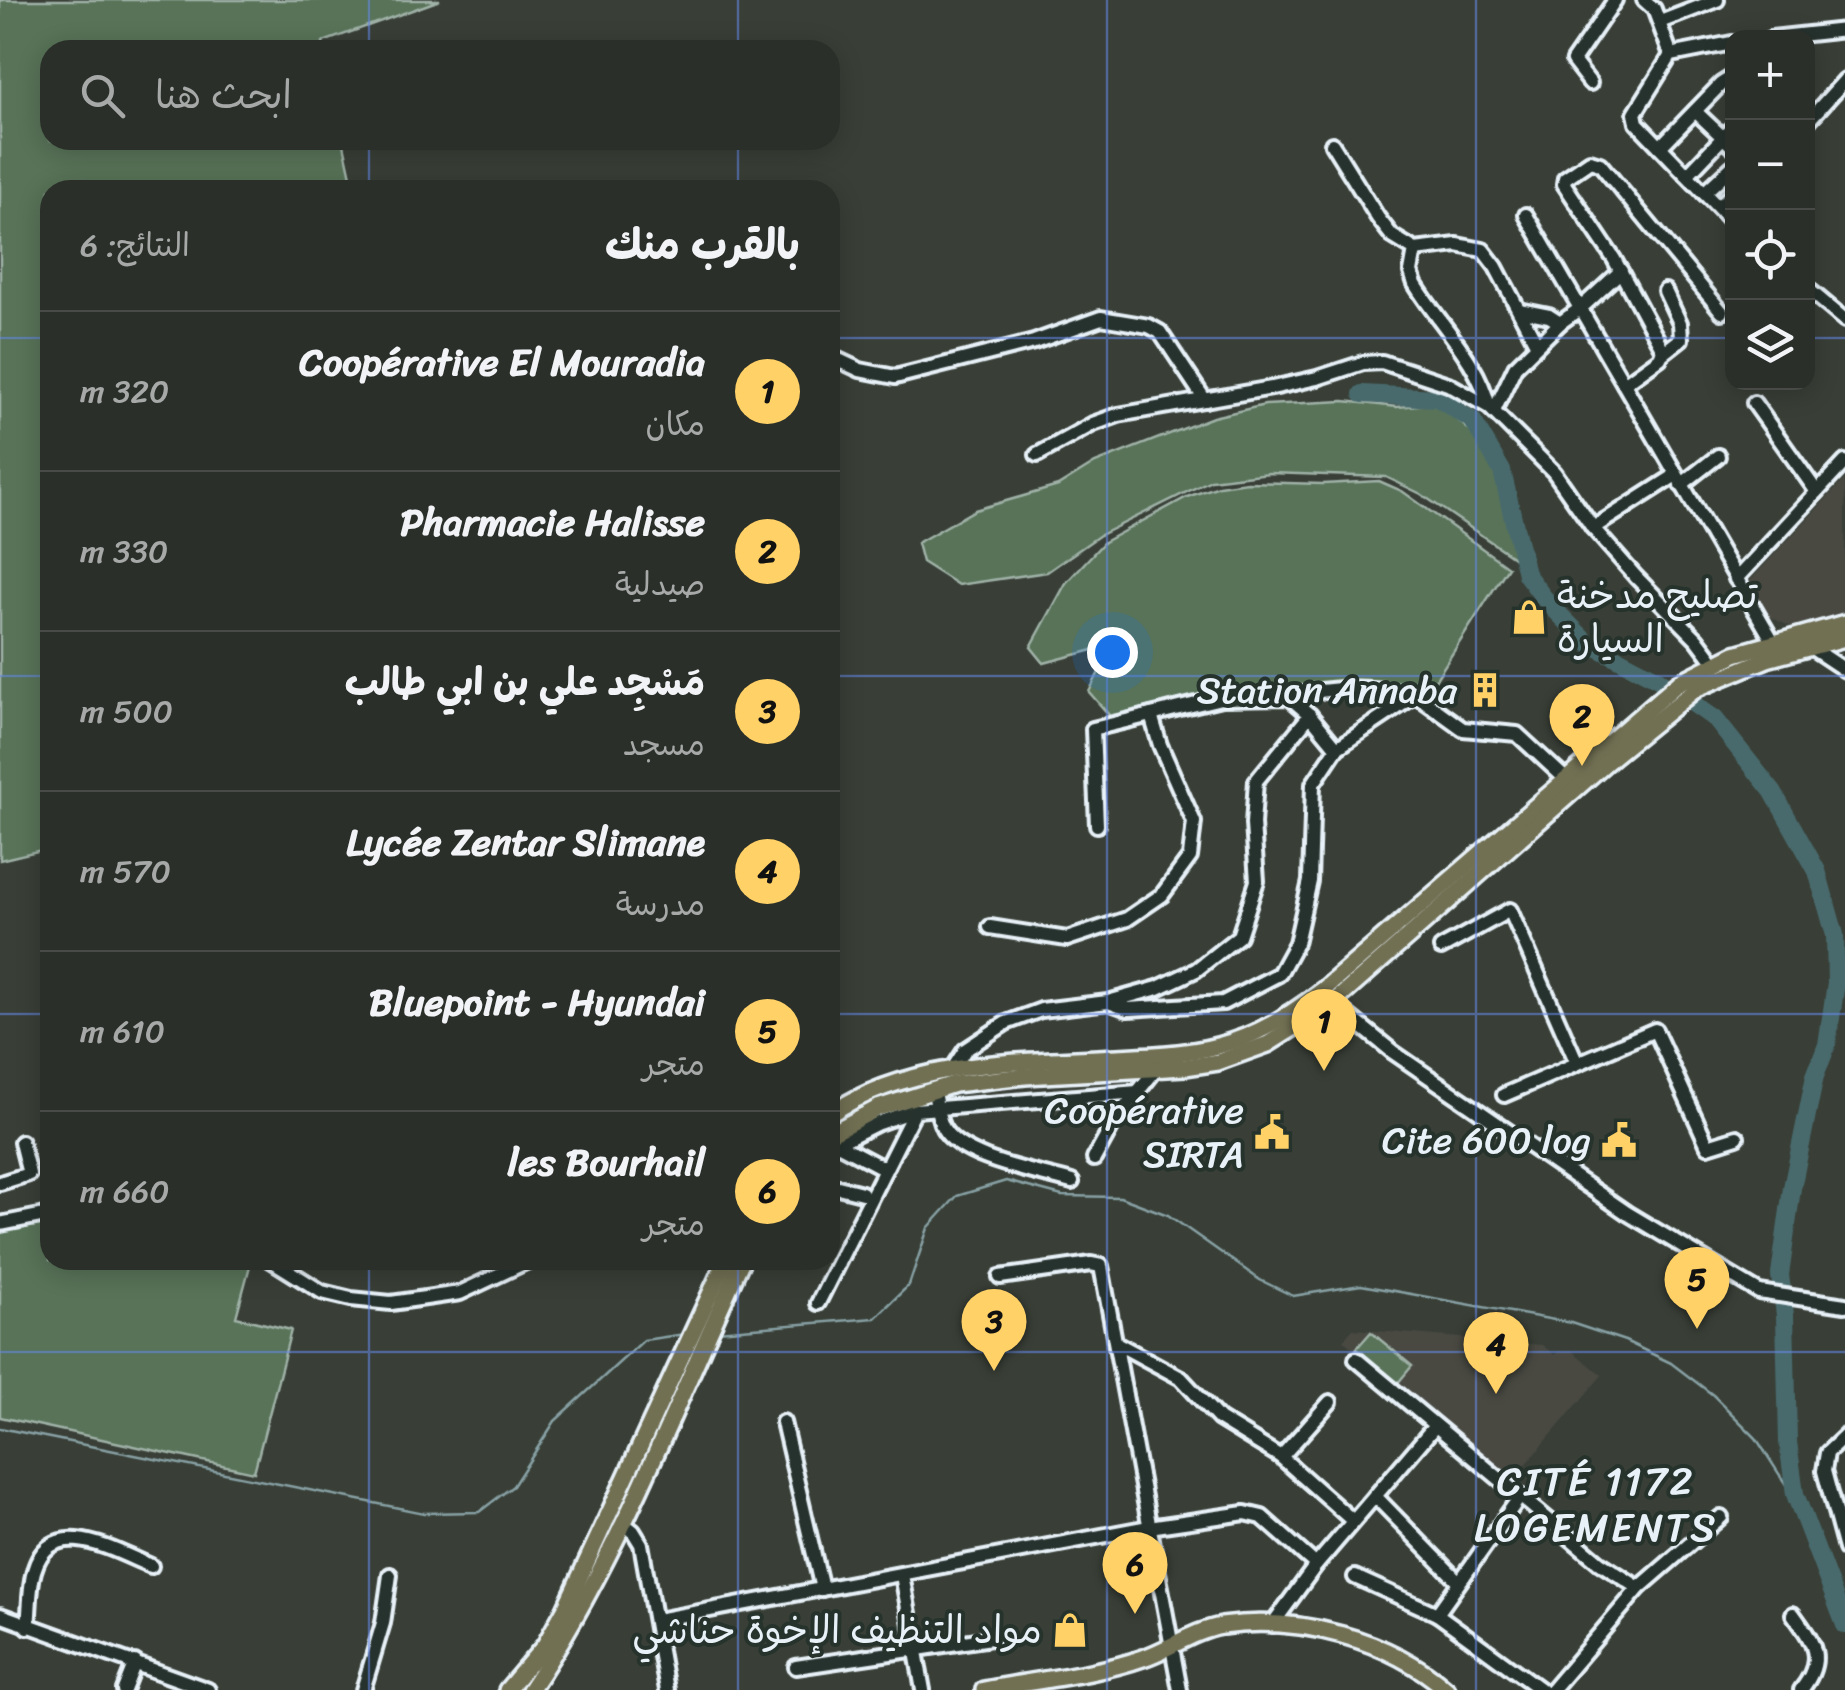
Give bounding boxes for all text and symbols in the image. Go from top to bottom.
map controls [1725,30,1815,390]
button: + [1725,30,1815,120]
search box [40,40,840,150]
text: ابحث هنا [155,62,292,129]
icon: search [75,68,130,123]
button: − [1725,120,1815,210]
text: بالقرب منك [605,208,800,282]
button: locate [1725,210,1815,300]
text: النتائج: 6 [80,217,190,274]
button: layers [1725,300,1815,390]
text: Coopérative El Mouradia [299,329,705,396]
text: 320 m [80,363,169,420]
text: 1 [761,363,774,420]
text: مكان [646,396,705,453]
text: Pharmacie Halisse [400,489,705,556]
text: 330 m [80,523,168,580]
text: 2 [758,523,777,580]
text: صيدلية [615,556,705,613]
place label: تصليح مدخنة السيارة [1557,562,1759,673]
shop icon: تصليح مدخنة السيارة [1510,598,1548,636]
your location [1087,627,1138,678]
text: مَسْجِد علي بن ابي طالب [345,649,705,716]
place label: Station Annaba [1197,657,1458,724]
building icon: Station Annaba [1466,671,1504,709]
text: 500 m [80,683,173,740]
text: 3 [759,683,776,740]
pin: 2 [1550,684,1614,766]
text: مسجد [623,716,705,773]
text: Lycée Zentar Slimane [346,809,705,876]
text: 570 m [80,843,171,900]
text: 4 [758,843,778,900]
text: مدرسة [616,876,705,933]
text: Bluepoint - Hyundai [369,969,705,1036]
pin: 1 [1292,988,1356,1071]
text: 610 m [80,1003,165,1060]
text: 5 [758,1003,777,1060]
text: متجر [642,1036,705,1093]
place label: Coopérative SIRTA [1044,1077,1244,1188]
place label: Cite 600 log [1382,1107,1591,1174]
public building icon: Coopérative SIRTA [1253,1113,1291,1151]
public building icon: Cite 600 log [1600,1121,1638,1159]
text: les Bourhail [508,1129,705,1196]
text: 660 m [80,1163,169,1220]
text: 6 [758,1163,777,1220]
text: متجر [642,1196,705,1253]
pin: 5 [1664,1246,1730,1329]
pin: 3 [962,1288,1026,1371]
pin: 4 [1464,1312,1528,1394]
district label: CITÉ 1172 LOGEMENTS [1474,1446,1718,1563]
pin: 6 [1102,1532,1168,1614]
place label: مواد التنظيف الإخوة حناشي [632,1597,1042,1664]
shop icon: مواد التنظيف الإخوة حناشي [1051,1611,1089,1649]

